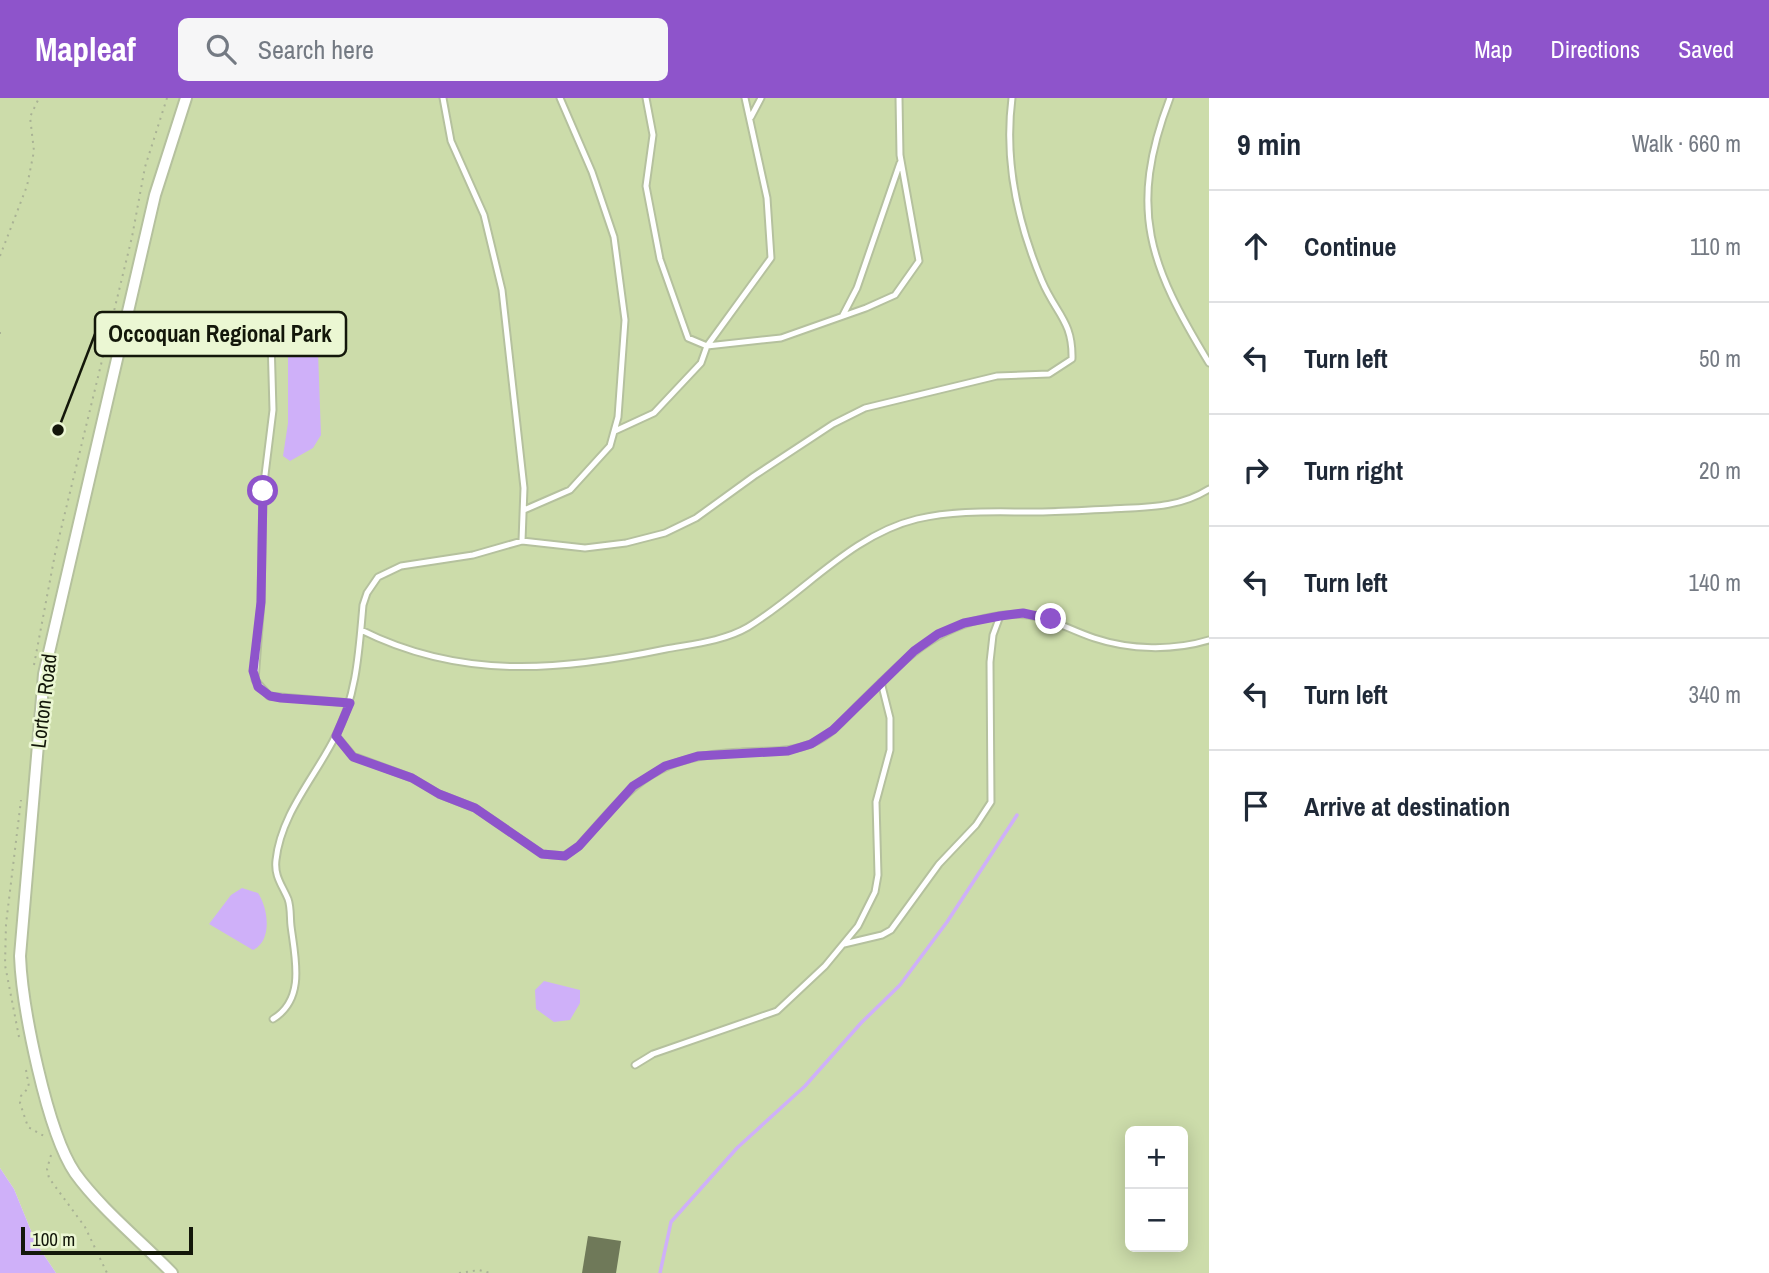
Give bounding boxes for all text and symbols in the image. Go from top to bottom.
search box [178,18,668,81]
text: Mapleaf [35,27,136,71]
icon: search [202,30,240,68]
text: Search here [258,32,374,67]
text: Map [1474,33,1512,65]
text: Directions [1550,33,1640,65]
text: Saved [1678,33,1734,65]
text: 9 min [1237,124,1301,164]
text: Walk · 660 m [1632,128,1741,159]
icon: ahead [1237,227,1275,265]
text: Continue [1304,229,1396,264]
text: 110 m [1690,231,1741,262]
callout: Occoquan Regional Park [95,312,346,356]
text: Occoquan Regional Park [108,318,332,349]
icon: left [1237,339,1275,377]
text: Turn left [1304,341,1388,376]
text: 50 m [1699,343,1741,374]
icon: right [1237,451,1275,489]
text: Turn right [1304,453,1403,488]
text: 20 m [1699,455,1741,486]
route start [247,475,278,506]
icon: left [1237,563,1275,601]
text: Turn left [1304,565,1388,600]
text: 140 m [1689,567,1741,598]
route end [1035,603,1066,634]
street label: Lorton Road [23,652,64,750]
icon: left [1237,675,1275,713]
text: Turn left [1304,677,1388,712]
text: 340 m [1689,679,1741,710]
icon: arrive [1237,787,1275,825]
text: Arrive at destination [1304,789,1510,824]
map controls [1125,1126,1188,1252]
button: + [1125,1126,1188,1189]
button: − [1125,1189,1188,1252]
scale bar [21,1224,192,1256]
text: 100 m [32,1226,75,1252]

